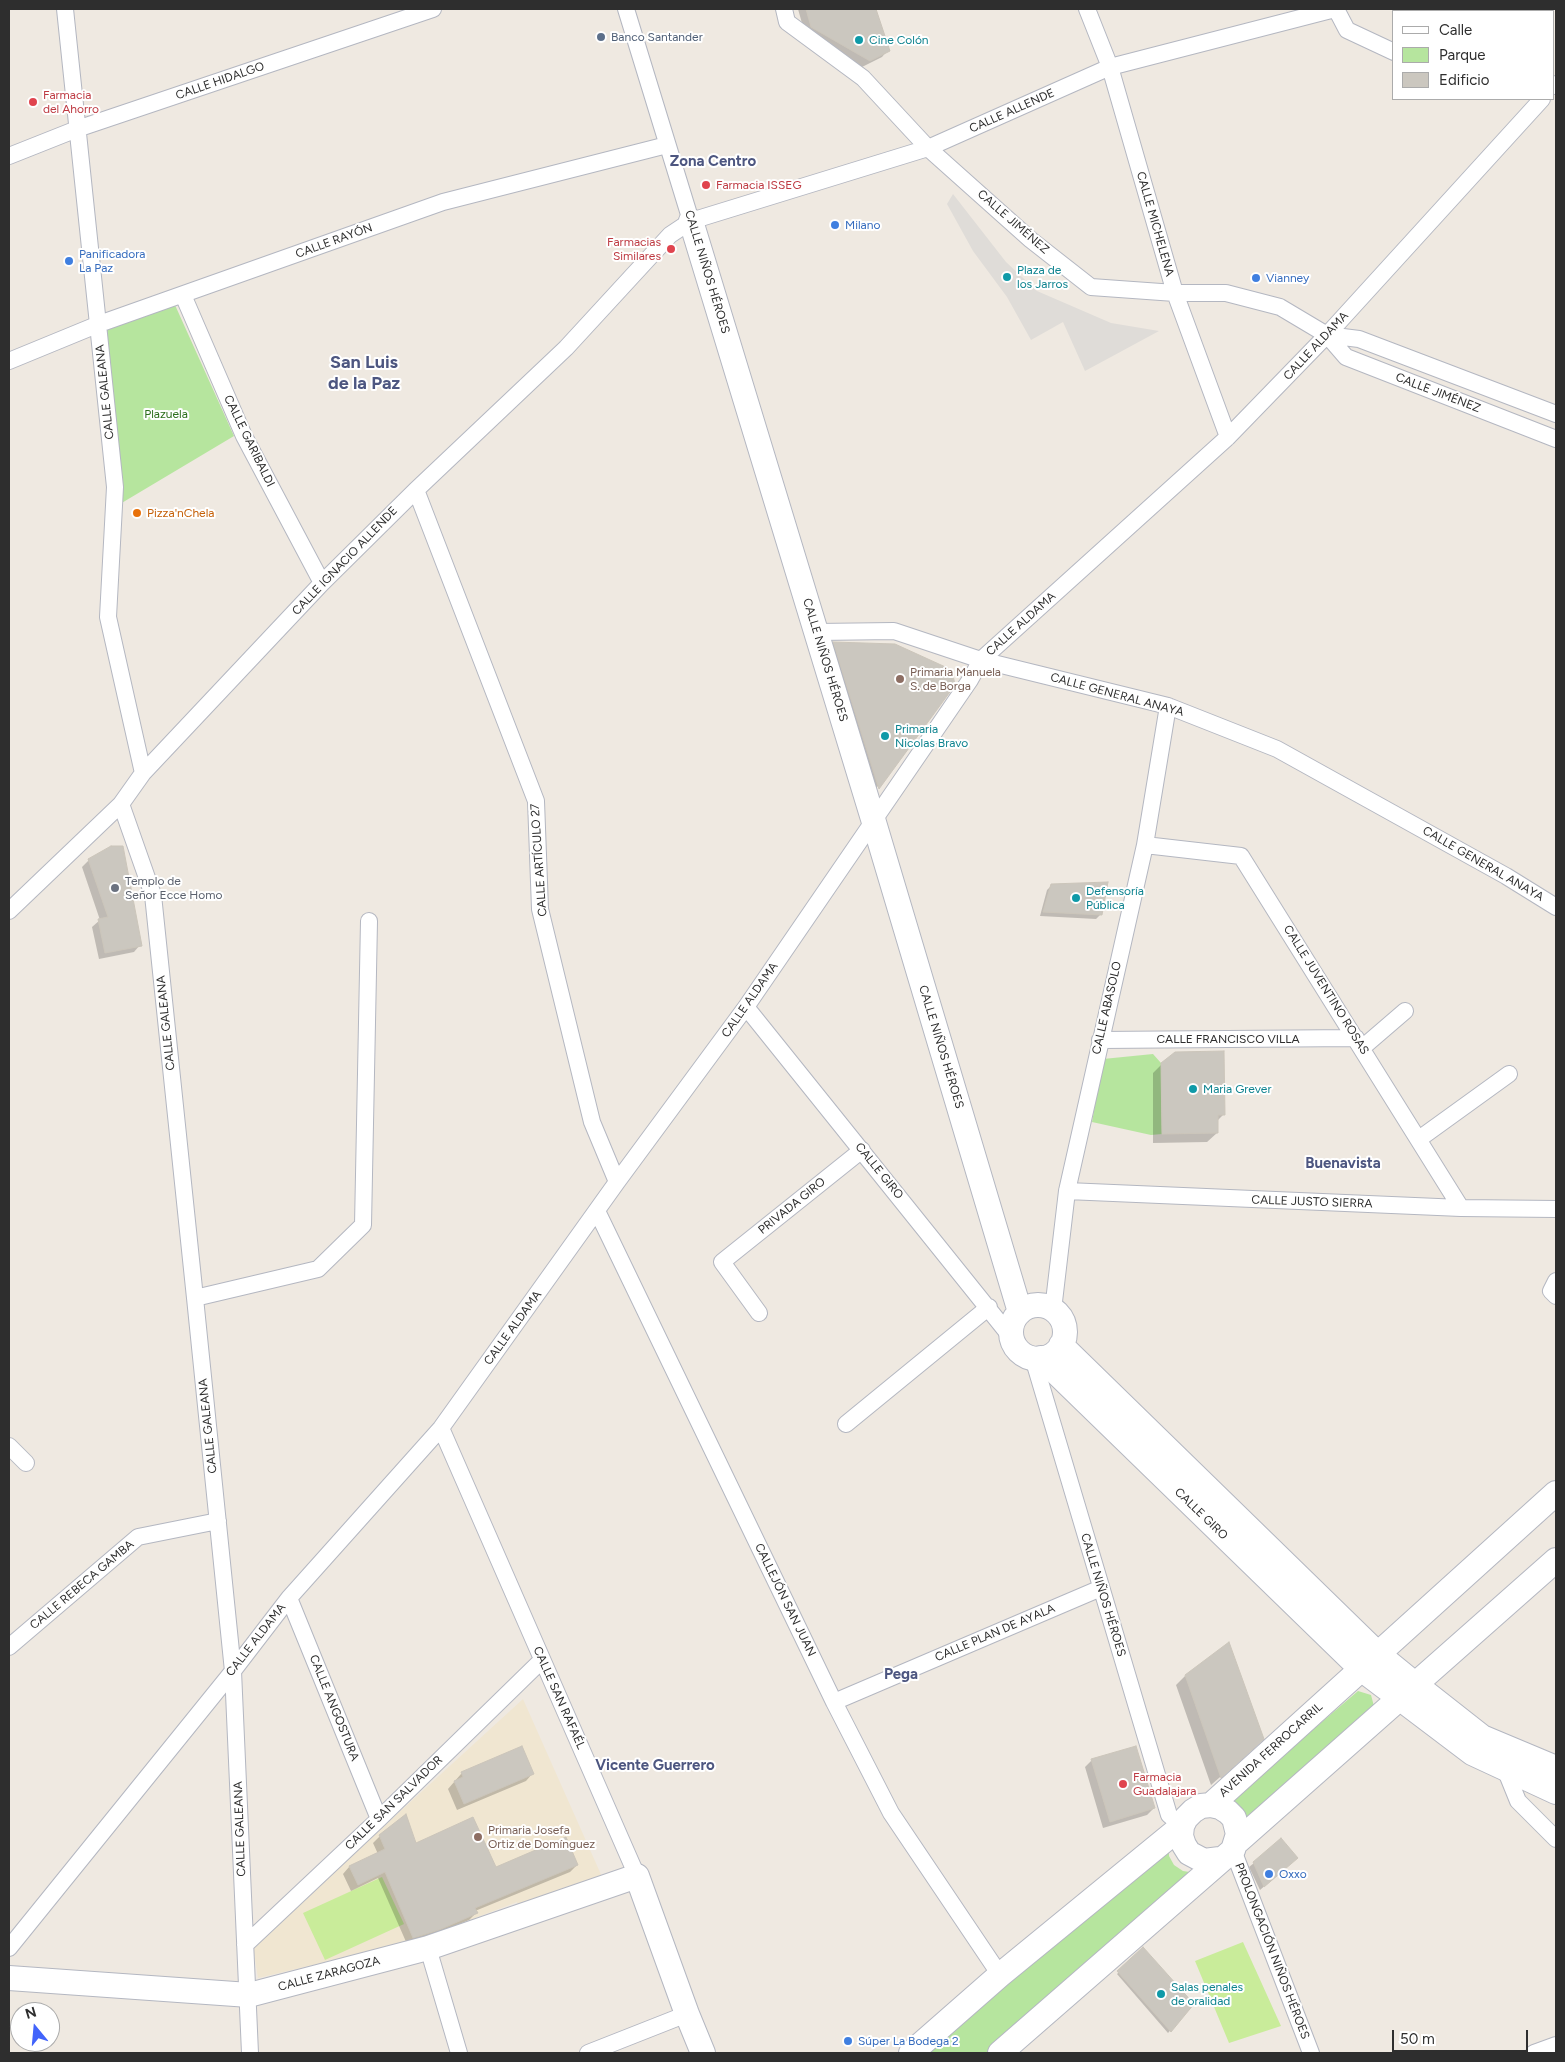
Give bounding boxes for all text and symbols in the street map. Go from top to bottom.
legend [1392,10,1555,100]
text: Calle [1439,21,1472,39]
place label: Banco Santander [611,30,703,44]
marker: Banco Santander [595,31,607,43]
place label: Cine Colón [869,33,929,47]
marker: Cine Colón [853,34,865,46]
text: Parque [1439,46,1486,64]
street label: CALLE HIDALGO [174,59,266,103]
text: Edificio [1439,71,1489,89]
street label: CALLE ALLENDE [967,86,1057,136]
place label: Farmacia del Ahorro [43,88,99,116]
marker: Farmacia del Ahorro [27,96,39,108]
district label: Zona Centro [670,153,756,171]
street label: CALLE MICHELENA [1133,170,1177,278]
place label: Farmacia ISSEG [716,178,802,192]
marker: Farmacia ISSEG [700,179,712,191]
street label: CALLE JIMÉNEZ [974,187,1052,257]
street label: CALLE NIÑOS HÉROES [681,209,733,335]
place label: Milano [845,218,880,232]
marker: Milano [829,219,841,231]
street label: CALLE RAYÓN [294,220,374,262]
place label: Farmacias Similares [607,235,661,263]
marker: Farmacias Similares [665,243,677,255]
place label: Panificadora La Paz [79,247,145,275]
marker: Panificadora La Paz [63,255,75,267]
place label: Plaza de los Jarros [1017,263,1068,291]
marker: Plaza de los Jarros [1001,271,1013,283]
place label: Vianney [1266,271,1309,285]
marker: Vianney [1250,272,1262,284]
street label: CALLE ALDAMA [1281,309,1351,383]
street label: CALLE GALEANA [93,344,117,440]
district label: San Luis de la Paz [328,352,400,394]
street label: CALLE JIMÉNEZ [1393,370,1483,416]
street label: CALLE GARIBALDI [221,393,277,489]
park label: Plazuela [144,407,188,421]
street label: CALLE IGNACIO ALLENDE [289,504,401,618]
place label: Pizza'nChela [147,506,214,520]
marker: Pizza'nChela [131,507,143,519]
street label: CALLE ALDAMA [983,589,1059,659]
street label: CALLE NIÑOS HÉROES [799,597,851,723]
place label: Primaria Manuela S. de Borga [910,665,1001,693]
street label: CALLE GENERAL ANAYA [1049,670,1185,720]
marker: Primaria Manuela S. de Borga [894,673,906,685]
place label: Primaria Nicolas Bravo [895,722,968,750]
marker: Primaria Nicolas Bravo [879,730,891,742]
street label: CALLE ARTÍCULO 27 [528,803,550,917]
street label: CALLE GENERAL ANAYA [1420,823,1546,905]
place label: Templo de Señor Ecce Homo [125,874,222,902]
marker: Templo de Señor Ecce Homo [109,882,121,894]
place label: Defensoría Pública [1086,884,1144,912]
marker: Defensoría Pública [1070,892,1082,904]
street label: CALLE JUVENTINO ROSAS [1280,923,1372,1057]
street label: CALLE ALDAMA [719,960,781,1040]
street label: CALLE ABASOLO [1089,960,1125,1056]
street label: CALLE GALEANA [154,975,178,1071]
street label: CALLE NIÑOS HÉROES [915,984,967,1110]
street label: CALLE FRANCISCO VILLA [1156,1032,1300,1046]
place label: Maria Grever [1203,1082,1271,1096]
marker: Maria Grever [1187,1083,1199,1095]
street label: CALLE GIRO [852,1140,906,1202]
district label: Buenavista [1305,1155,1381,1173]
street label: PRIVADA GIRO [756,1175,828,1237]
street label: CALLE JUSTO SIERRA [1251,1193,1373,1211]
street label: CALLE ALDAMA [481,1288,545,1368]
street label: CALLE GALEANA [196,1378,220,1474]
street label: CALLE GIRO [1171,1485,1231,1543]
street label: CALLE NIÑOS HÉROES [1077,1532,1129,1658]
street label: CALLE REBECA GAMBA [27,1537,137,1633]
street label: CALLEJÓN SAN JUAN [751,1541,819,1659]
street label: CALLE ALDAMA [223,1601,289,1679]
street label: CALLE PLAN DE AYALA [933,1601,1057,1665]
street label: CALLE SAN RAFAÉL [530,1645,588,1751]
street label: CALLE ANGOSTURA [306,1653,362,1763]
district label: Pega [884,1666,918,1684]
street label: AVENIDA FERROCARRIL [1216,1700,1326,1800]
street label: CALLE SAN SALVADOR [342,1753,446,1853]
district label: Vicente Guerrero [595,1757,715,1775]
place label: Farmacia Guadalajara [1133,1770,1196,1798]
marker: Farmacia Guadalajara [1117,1778,1129,1790]
street label: CALLE GALEANA [231,1781,249,1877]
place label: Primaria Josefa Ortiz de Domínguez [488,1823,595,1851]
marker: Primaria Josefa Ortiz de Domínguez [472,1831,484,1843]
street label: PROLONGACIÓN NIÑOS HÉROES [1232,1861,1312,2041]
place label: Oxxo [1279,1867,1307,1881]
marker: Oxxo [1263,1868,1275,1880]
street label: CALLE ZARAGOZA [277,1953,381,1995]
place label: Salas penales de oralidad [1171,1980,1243,2008]
marker: Salas penales de oralidad [1155,1988,1167,2000]
north arrow [10,2002,60,2052]
text: N [23,2003,38,2023]
scale bar [1395,2020,1531,2052]
text: 50 m [1400,2030,1435,2048]
place label: Súper La Bodega 2 [858,2034,959,2048]
marker: Súper La Bodega 2 [842,2035,854,2047]

